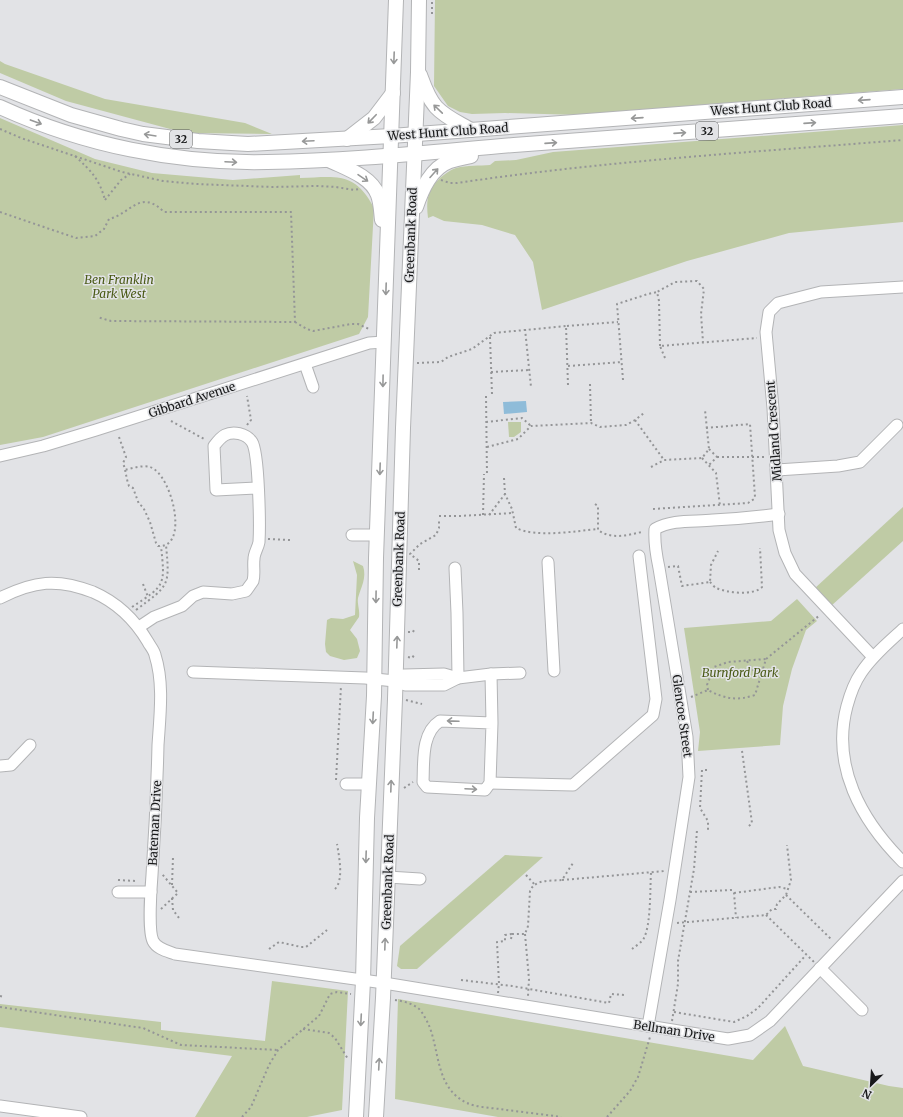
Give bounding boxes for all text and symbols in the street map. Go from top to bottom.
one-way arrow [390,51,398,64]
street label: West Hunt Club Road [709,95,832,118]
one-way arrow [858,97,871,104]
one-way arrow [433,104,443,113]
one-way arrow [367,114,377,124]
one-way arrow [631,114,644,121]
one-way arrow [30,119,42,127]
one-way arrow [803,119,816,126]
street label: West Hunt Club Road [386,120,509,143]
road number: 32 [696,122,718,140]
one-way arrow [673,129,686,136]
road number: 32 [170,130,192,148]
one-way arrow [144,131,157,139]
one-way arrow [302,138,315,145]
one-way arrow [544,139,557,146]
one-way arrow [224,158,237,165]
one-way arrow [429,168,438,178]
one-way arrow [357,174,368,182]
street label: Greenbank Road [401,187,420,283]
park label: Ben Franklin Park West [84,272,154,301]
one-way arrow [382,282,390,295]
one-way arrow [379,374,387,387]
street label: Gibbard Avenue [146,378,237,421]
street label: Midland Crescent [762,380,785,482]
one-way arrow [376,462,384,475]
street label: Greenbank Road [389,511,408,607]
one-way arrow [372,590,379,603]
one-way arrow [393,636,400,649]
park label: Burnford Park [702,665,779,680]
street label: Glencoe Street [669,674,696,759]
one-way arrow [369,711,377,724]
one-way arrow [447,718,460,725]
street label: Bateman Drive [145,780,164,866]
one-way arrow [388,780,395,793]
one-way arrow [464,786,477,793]
street label: Greenbank Road [378,834,397,930]
one-way arrow [362,850,370,863]
one-way arrow [381,938,389,951]
one-way arrow [357,1013,364,1026]
street label: Bellman Drive [632,1017,716,1044]
one-way arrow [376,1058,383,1071]
north arrow [851,1065,891,1105]
text: N [860,1086,874,1102]

